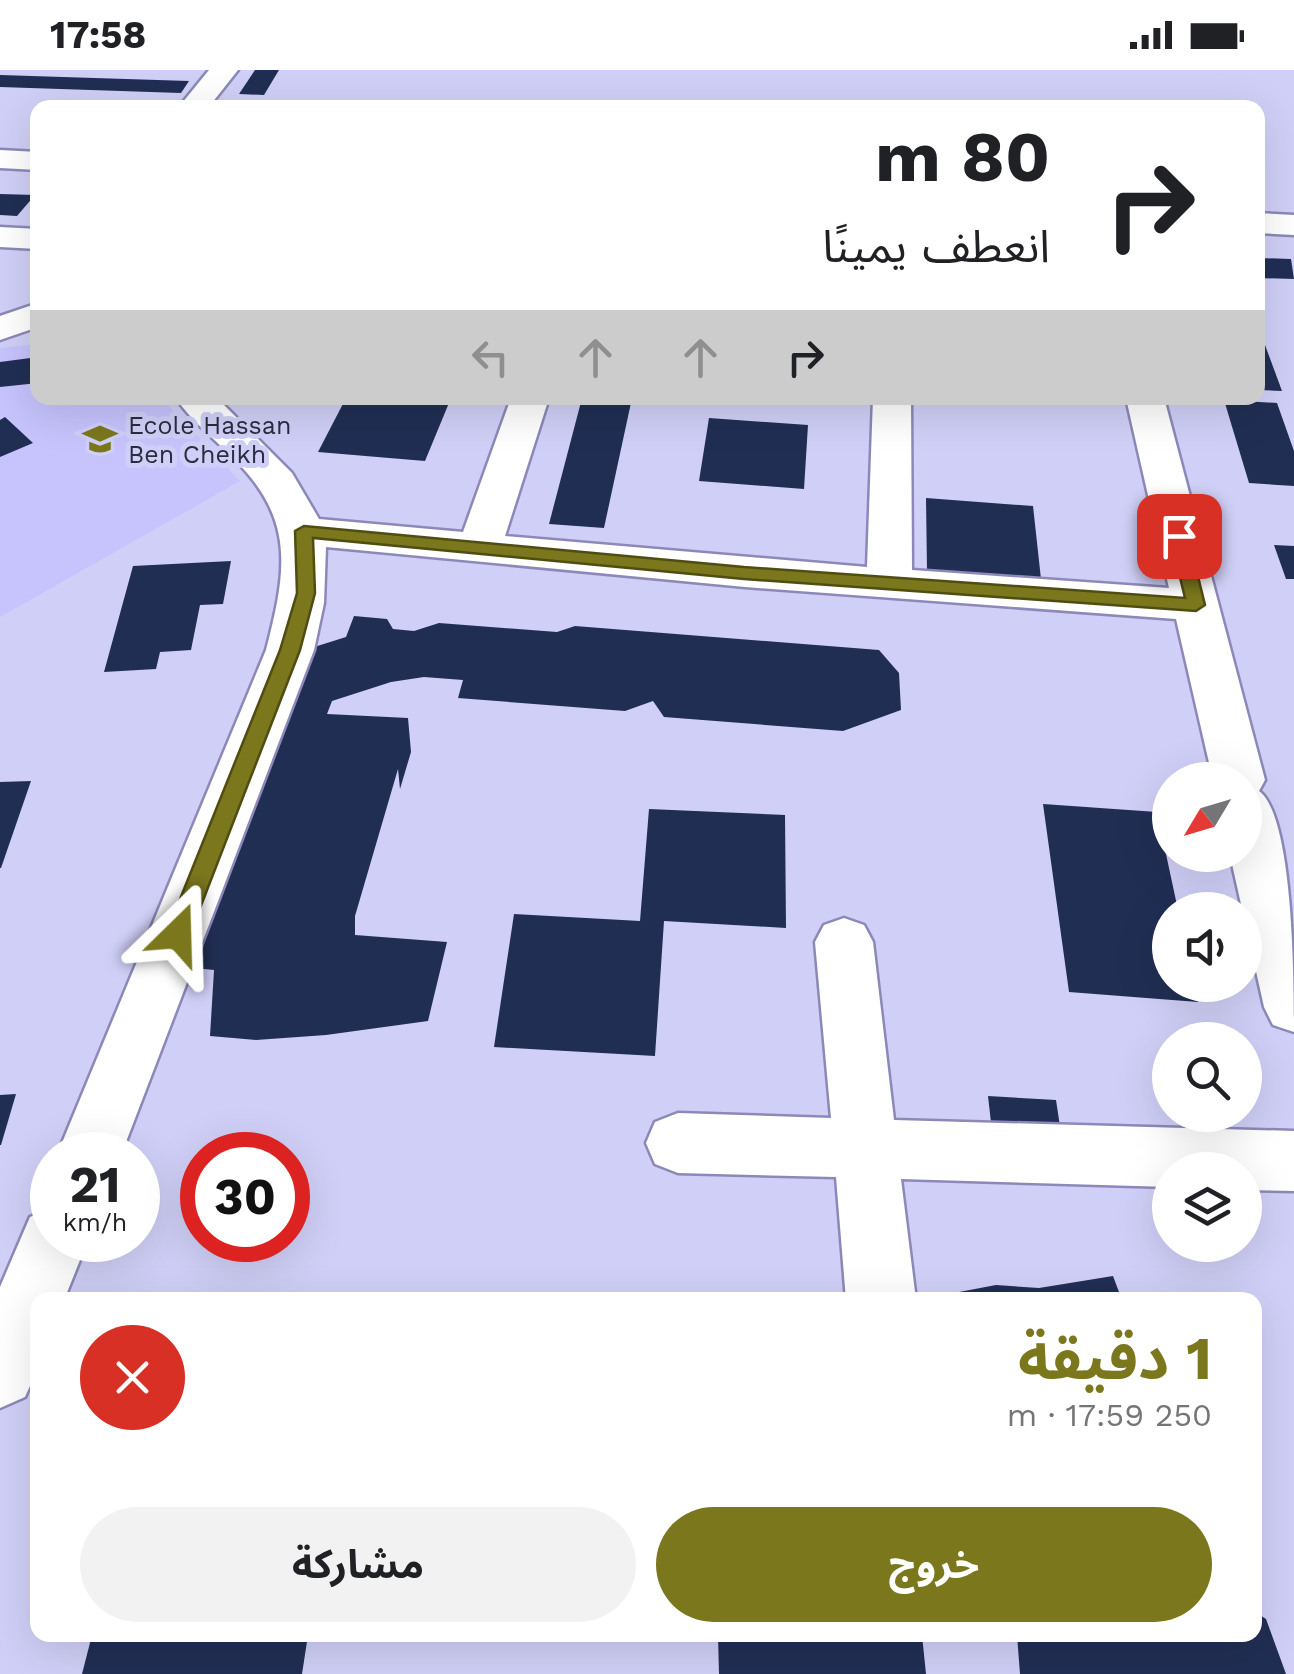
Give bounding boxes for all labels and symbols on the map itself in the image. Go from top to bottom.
place label: Ecole Hassan Ben Cheikh [128,411,291,469]
school or university icon: Ecole Hassan Ben Cheikh [81,420,119,458]
pin [1137,494,1222,579]
north arrow [1152,762,1262,872]
position arrow [126,882,230,986]
speed limit sign: 30 [180,1132,310,1262]

